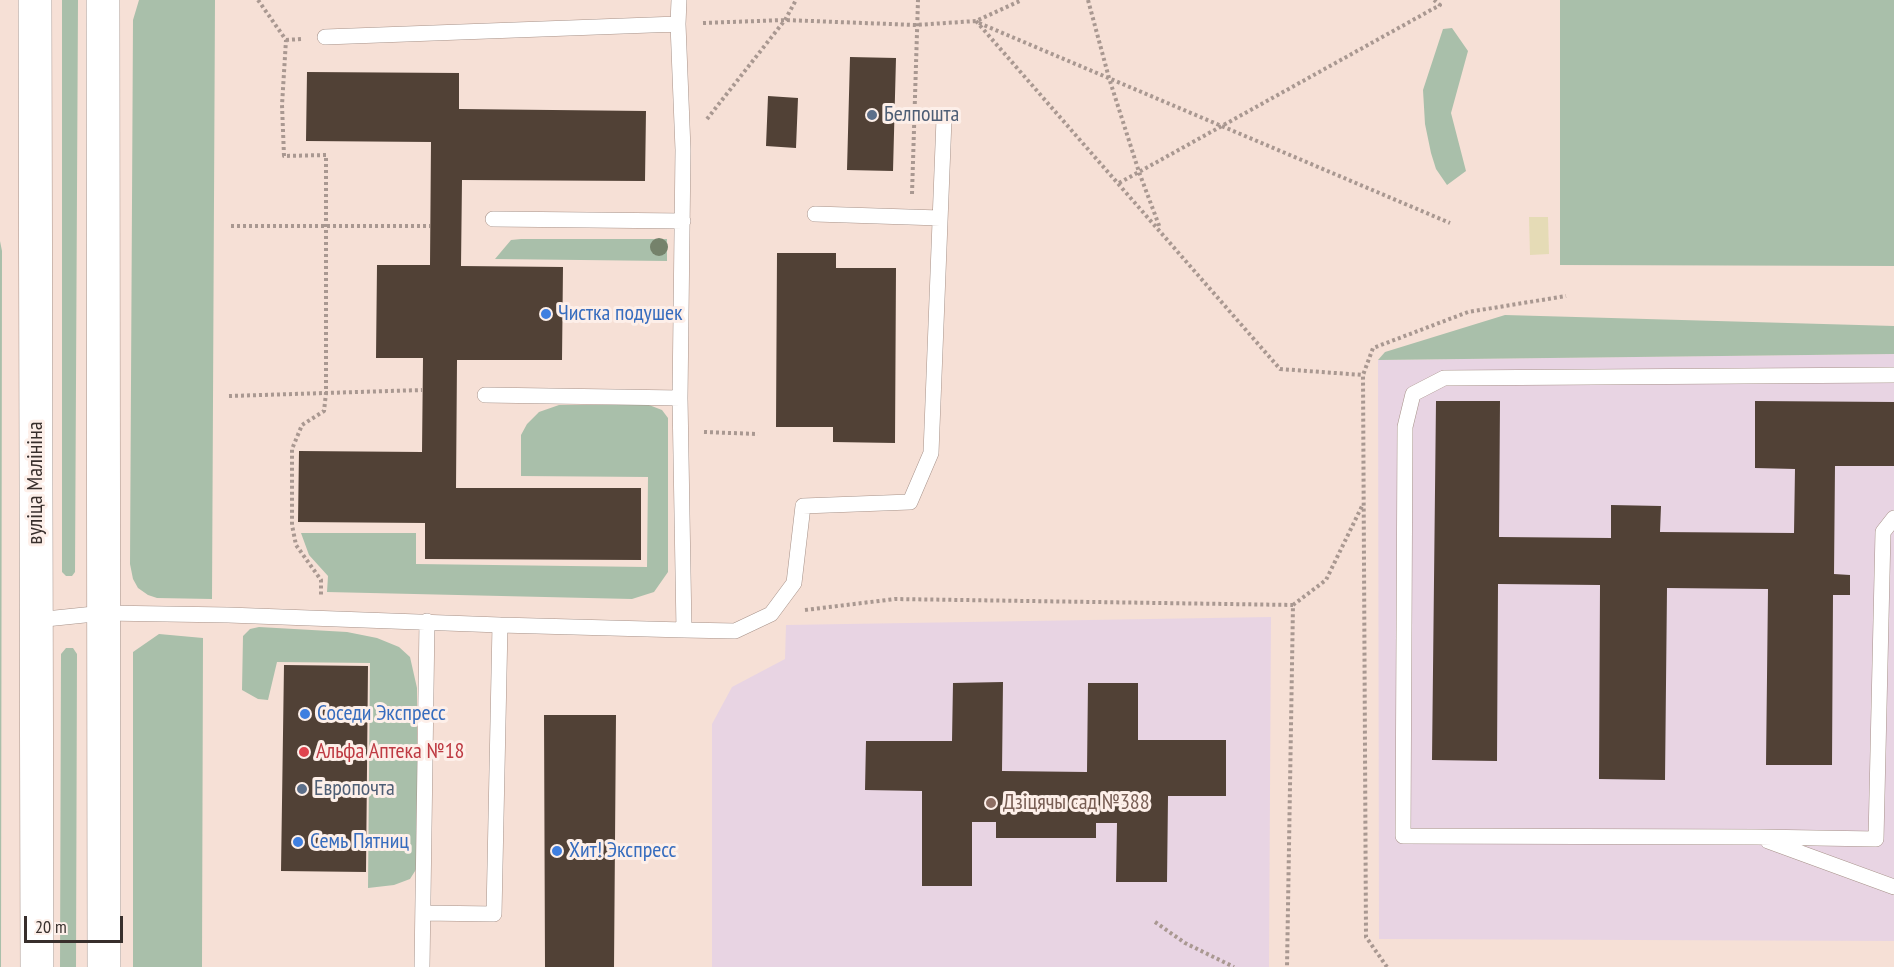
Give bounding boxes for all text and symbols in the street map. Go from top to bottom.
place label: Белпошта [884,102,959,128]
marker: Белпошта [865,108,879,122]
place label: Чистка подушек [558,301,683,327]
marker: Чистка подушек [539,307,553,321]
street label: вуліца Малініна [23,422,49,544]
place label: Соседи Экспресс [317,701,446,727]
marker: Соседи Экспресс [298,707,312,721]
place label: Альфа Аптека №18 [316,739,465,765]
marker: Альфа Аптека №18 [297,745,311,759]
place label: Европочта [314,776,395,802]
marker: Европочта [295,782,309,796]
place label: Дзіцячы сад №388 [1003,790,1150,816]
marker: Дзіцячы сад №388 [984,796,998,810]
place label: Семь Пятниц [310,829,409,855]
marker: Семь Пятниц [291,835,305,849]
place label: Хит! Экспресс [569,838,676,864]
marker: Хит! Экспресс [550,844,564,858]
scale bar [27,904,126,942]
text: 20 m [35,915,67,938]

